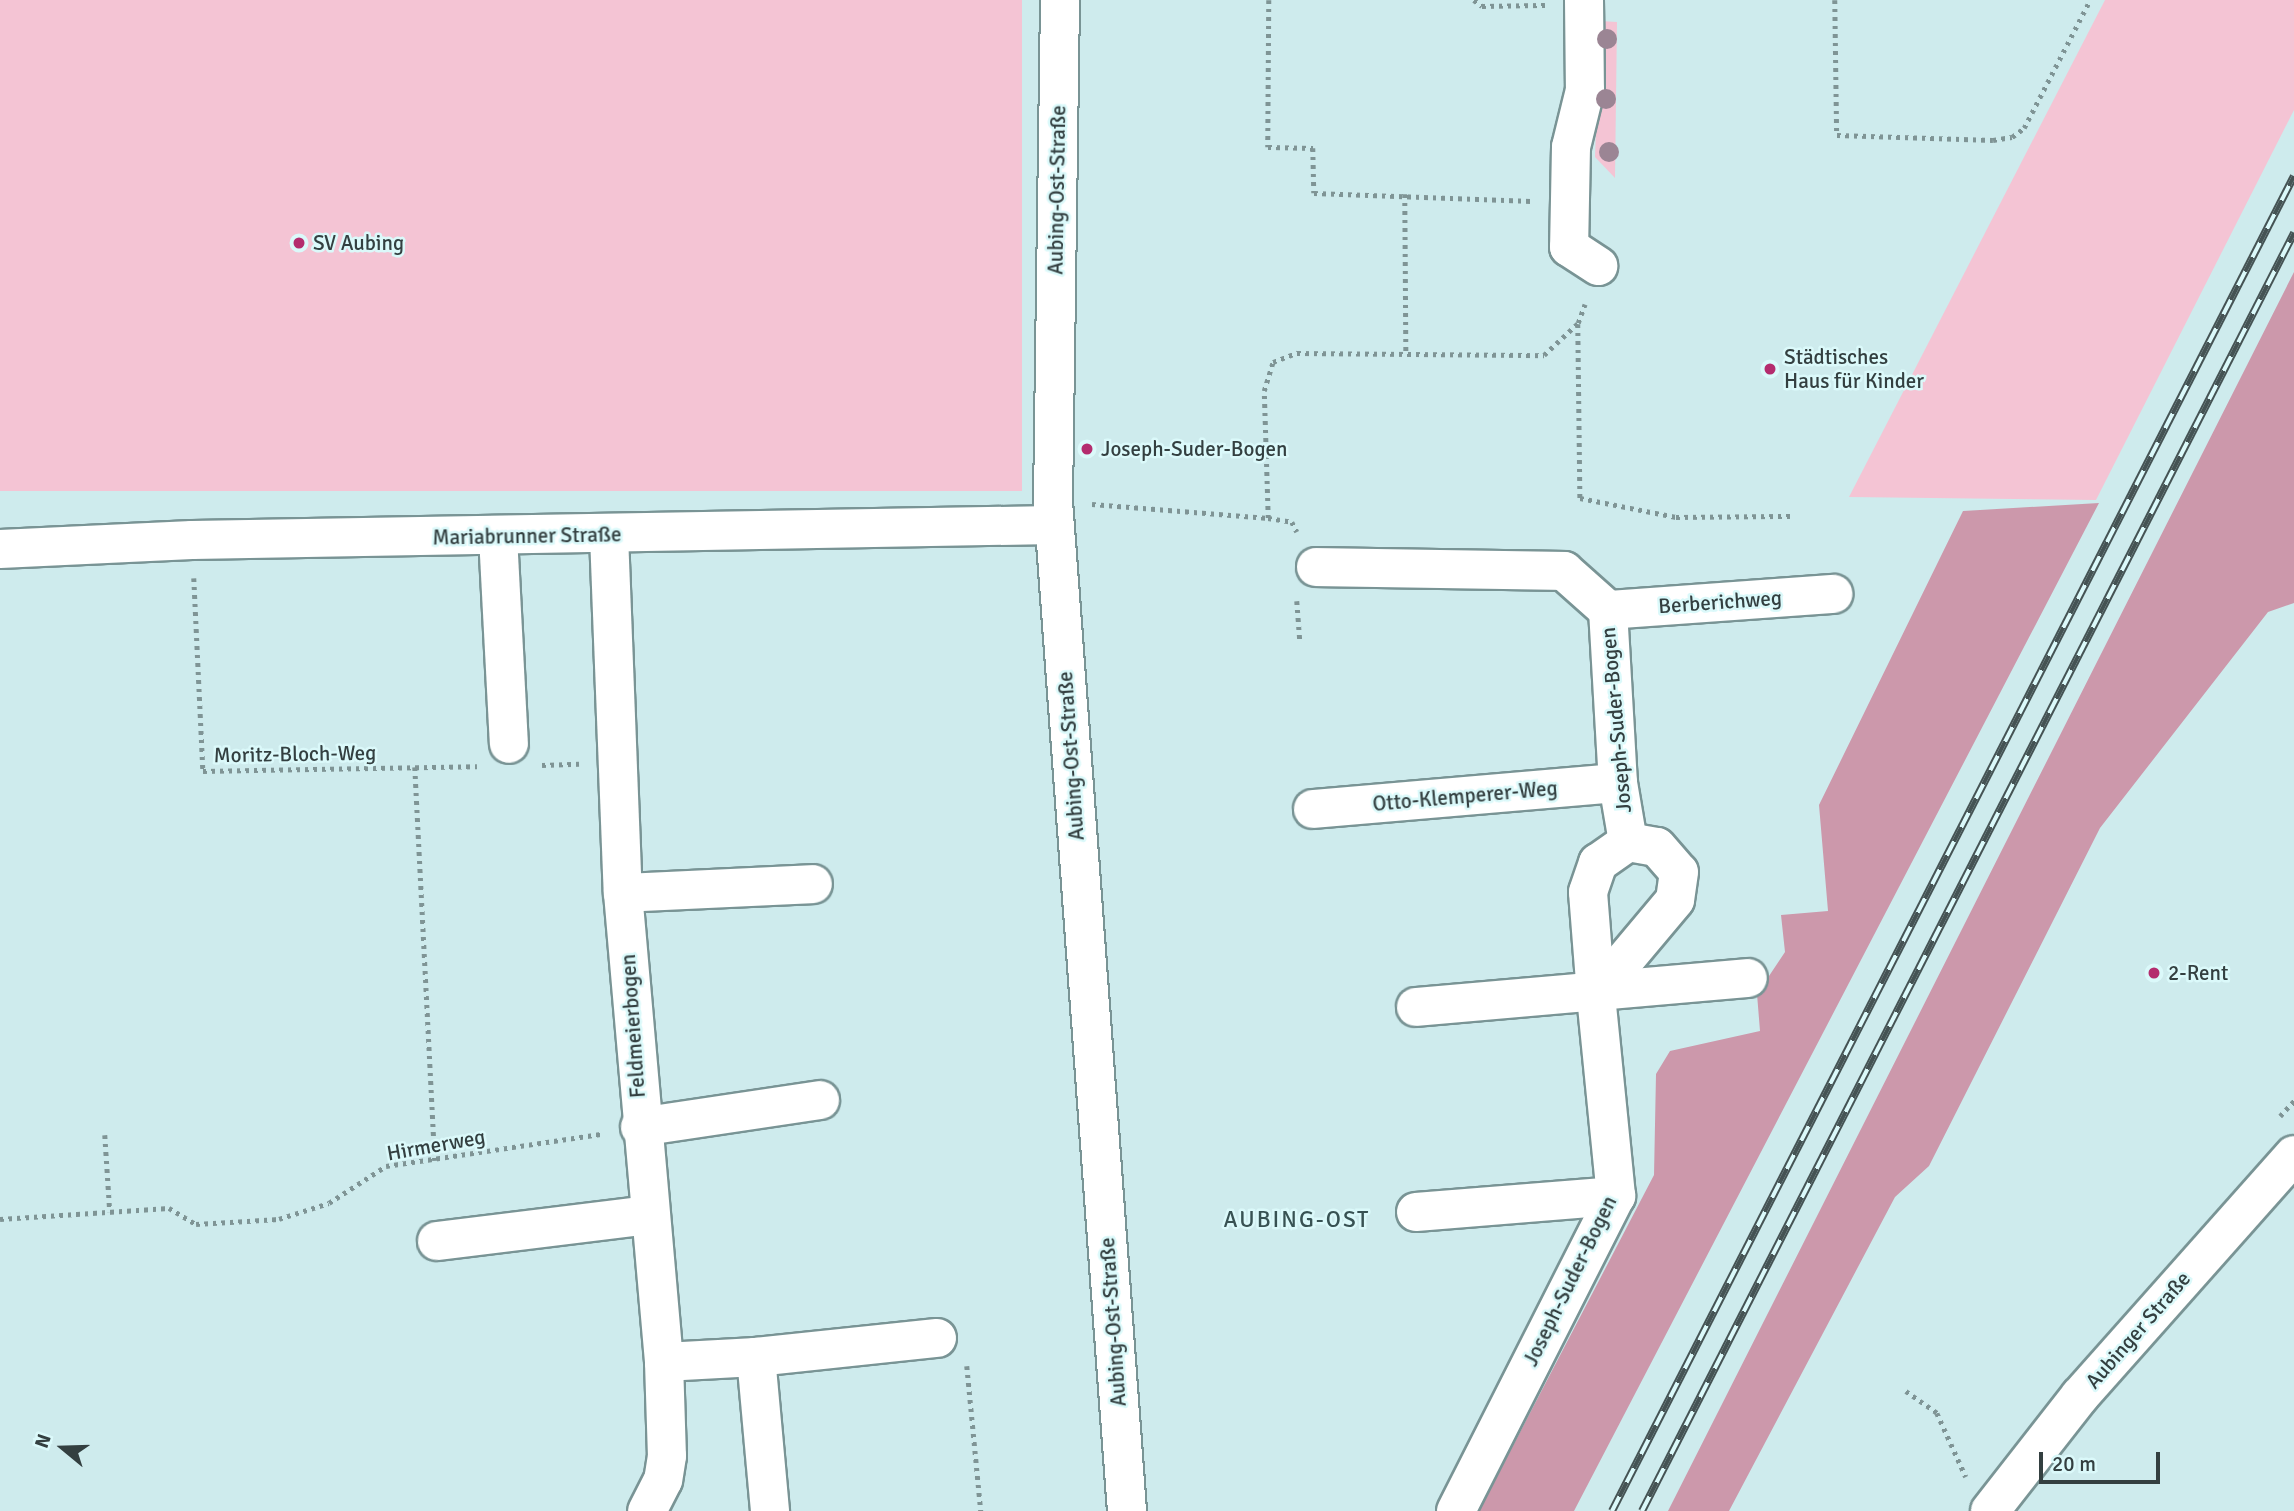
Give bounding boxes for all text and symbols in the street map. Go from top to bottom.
street label: Aubing-Ost-Straße [1043,105,1071,275]
place label: SV Aubing [313,230,404,256]
marker: SV Aubing [291,235,307,251]
place label: Städtisches Haus für Kinder [1784,344,1924,394]
marker: Städtisches Haus für Kinder [1762,361,1778,377]
place label: Joseph-Suder-Bogen [1101,436,1288,462]
marker: Joseph-Suder-Bogen [1079,441,1095,457]
street label: Mariabrunner Straße [432,522,622,550]
street label: Berberichweg [1657,585,1783,619]
street label: Joseph-Suder-Bogen [1595,626,1637,814]
street label: Aubing-Ost-Straße [1053,671,1089,841]
street label: Moritz-Bloch-Weg [214,740,376,768]
street label: Otto-Klemperer-Weg [1372,775,1558,817]
street label: Feldmeierbogen [615,953,651,1099]
place label: 2-Rent [2168,960,2228,986]
marker: 2-Rent [2146,965,2162,981]
street label: Hirmerweg [385,1124,487,1166]
street label: Joseph-Suder-Bogen [1518,1192,1622,1370]
district label: AUBING-OST [1225,1206,1369,1234]
street label: Aubing-Ost-Straße [1095,1237,1131,1407]
street label: Aubinger Straße [2080,1266,2196,1394]
north arrow [28,1413,98,1483]
text: N [30,1431,57,1451]
scale bar [2042,1438,2163,1482]
text: 20 m [2052,1451,2096,1477]

